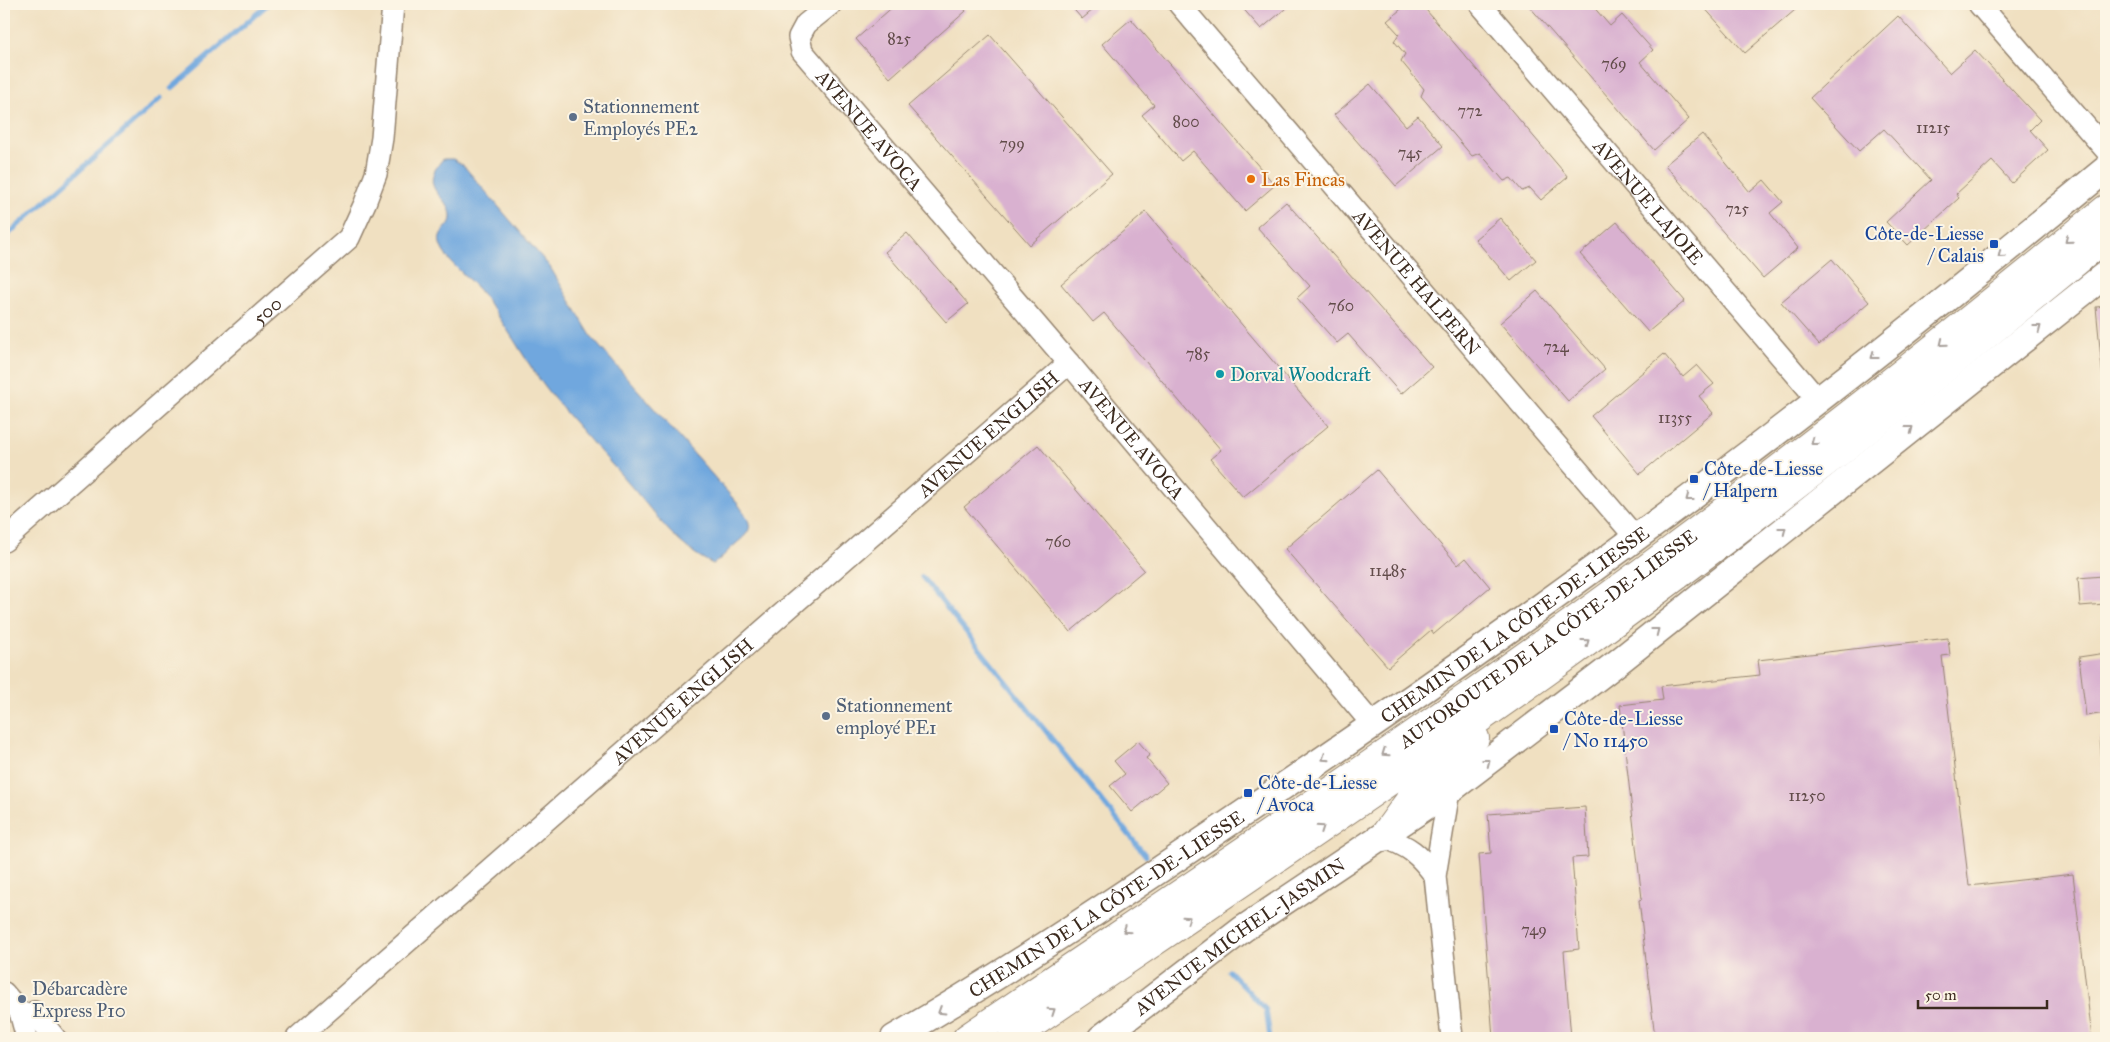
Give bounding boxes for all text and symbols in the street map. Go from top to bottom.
house number: 825 [887,29,911,48]
house number: 769 [1601,54,1627,73]
street label: AVENUE AVOCA [811,64,928,195]
place label: Stationnement Employés PE2 [583,95,700,140]
house number: 772 [1458,101,1483,120]
marker: Stationnement Employés PE2 [567,111,579,123]
house number: 800 [1172,112,1200,131]
house number: 11215 [1916,118,1951,137]
house number: 799 [999,134,1025,153]
street label: AVENUE LAJOIE [1588,134,1709,269]
house number: 745 [1398,143,1423,162]
place label: Las Fincas [1261,168,1345,191]
marker: Las Fincas [1245,173,1257,185]
house number: 725 [1725,199,1749,218]
street label: AVENUE HALPERN [1348,204,1486,360]
place label: Côte-de-Liesse / Calais [1865,222,1984,267]
one-way arrow [2065,234,2074,243]
marker: Côte-de-Liesse / Calais [1988,238,2000,250]
one-way arrow [1998,250,2007,258]
street label: 500 [248,291,286,329]
house number: 760 [1328,296,1354,315]
one-way arrow [2032,325,2041,334]
house number: 724 [1543,337,1570,356]
one-way arrow [1940,337,1949,345]
house number: 785 [1186,344,1211,363]
one-way arrow [1871,351,1880,359]
place label: Dorval Woodcraft [1230,363,1371,386]
street label: AVENUE ENGLISH [912,366,1063,502]
marker: Dorval Woodcraft [1214,368,1226,380]
street label: AVENUE AVOCA [1074,372,1190,504]
house number: 11355 [1658,408,1693,427]
one-way arrow [1904,427,1913,435]
one-way arrow [1810,436,1820,445]
place label: Côte-de-Liesse / Halpern [1702,457,1823,502]
marker: Côte-de-Liesse / Halpern [1688,473,1700,485]
one-way arrow [1686,492,1695,500]
street label: CHEMIN DE LA CÔTE-DE-LIESSE [1376,520,1654,728]
street label: AUTOROUTE DE LA CÔTE-DE-LIESSE [1394,524,1701,753]
one-way arrow [1777,528,1786,536]
house number: 760 [1045,532,1071,551]
house number: 11485 [1369,561,1407,580]
one-way arrow [1650,629,1659,637]
street label: AVENUE ENGLISH [606,633,758,770]
one-way arrow [1580,639,1590,648]
place label: Stationnement employé PE1 [836,694,953,739]
place label: Côte-de-Liesse / No 11450 [1562,707,1683,752]
marker: Stationnement employé PE1 [820,710,832,722]
marker: Côte-de-Liesse / No 11450 [1548,723,1560,735]
one-way arrow [1381,747,1391,756]
one-way arrow [1321,752,1331,761]
one-way arrow [1481,759,1490,767]
place label: Côte-de-Liesse / Avoca [1256,771,1377,816]
house number: 11250 [1788,786,1826,805]
marker: Côte-de-Liesse / Avoca [1242,787,1254,799]
street label: CHEMIN DE LA CÔTE-DE-LIESSE [964,805,1248,1002]
one-way arrow [1315,825,1325,834]
street label: AVENUE MICHEL-JASMIN [1129,852,1349,1021]
one-way arrow [1181,916,1190,925]
house number: 749 [1521,920,1547,939]
one-way arrow [1122,924,1132,933]
place label: Débarcadère Express P10 [32,977,128,1022]
scale bar [1918,977,2046,1009]
text: 50 m [1925,986,1957,1004]
marker: Débarcadère Express P10 [16,993,28,1005]
one-way arrow [937,1004,946,1014]
one-way arrow [1046,1008,1056,1017]

